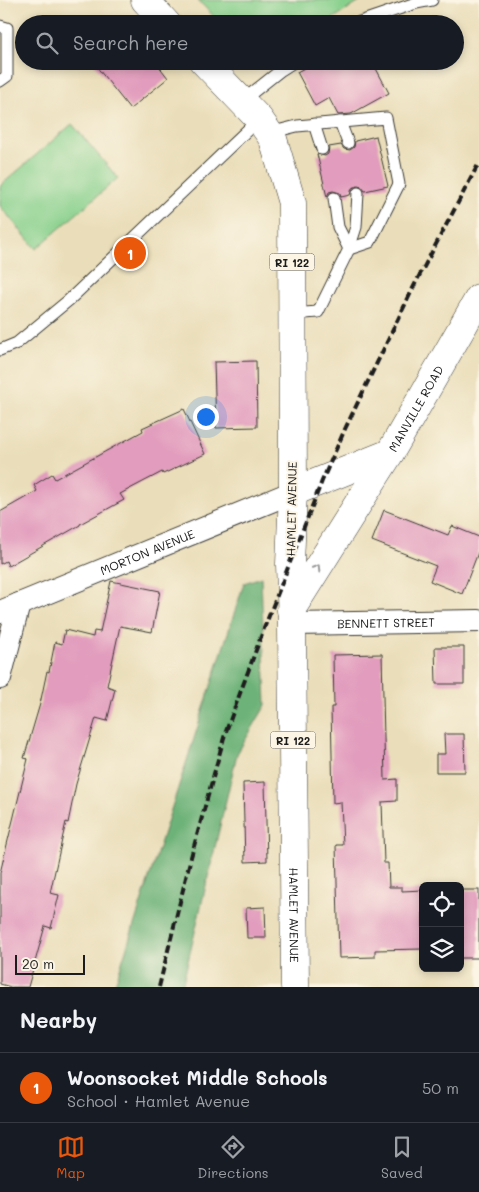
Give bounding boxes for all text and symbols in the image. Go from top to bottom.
search box [15,15,464,70]
icon: search [33,29,61,57]
text: Search here [73,30,189,55]
pin: 1 [114,234,146,272]
road number: RI 122 [270,253,314,270]
street label: MANVILLE ROAD [385,362,447,454]
your location [193,404,219,430]
street label: HAMLET AVENUE [282,461,300,557]
street label: MORTON AVENUE [98,525,197,578]
one-way arrow [311,565,321,574]
street label: BENNETT STREET [337,614,435,631]
road number: RI 122 [270,732,316,748]
street label: HAMLET AVENUE [286,867,303,963]
map controls [419,882,464,972]
button: locate [419,882,464,927]
button: layers [419,927,464,972]
scale bar [15,952,85,975]
text: 20 m [22,954,54,973]
text: Nearby [20,1006,97,1033]
text: Woonsocket Middle Schools [67,1065,328,1090]
text: 1 [32,1077,40,1098]
text: 50 m [422,1077,459,1098]
text: School · Hamlet Avenue [67,1090,250,1111]
tab: Map [56,1133,85,1182]
tab: Directions [197,1133,269,1182]
tab: Saved [381,1133,423,1182]

